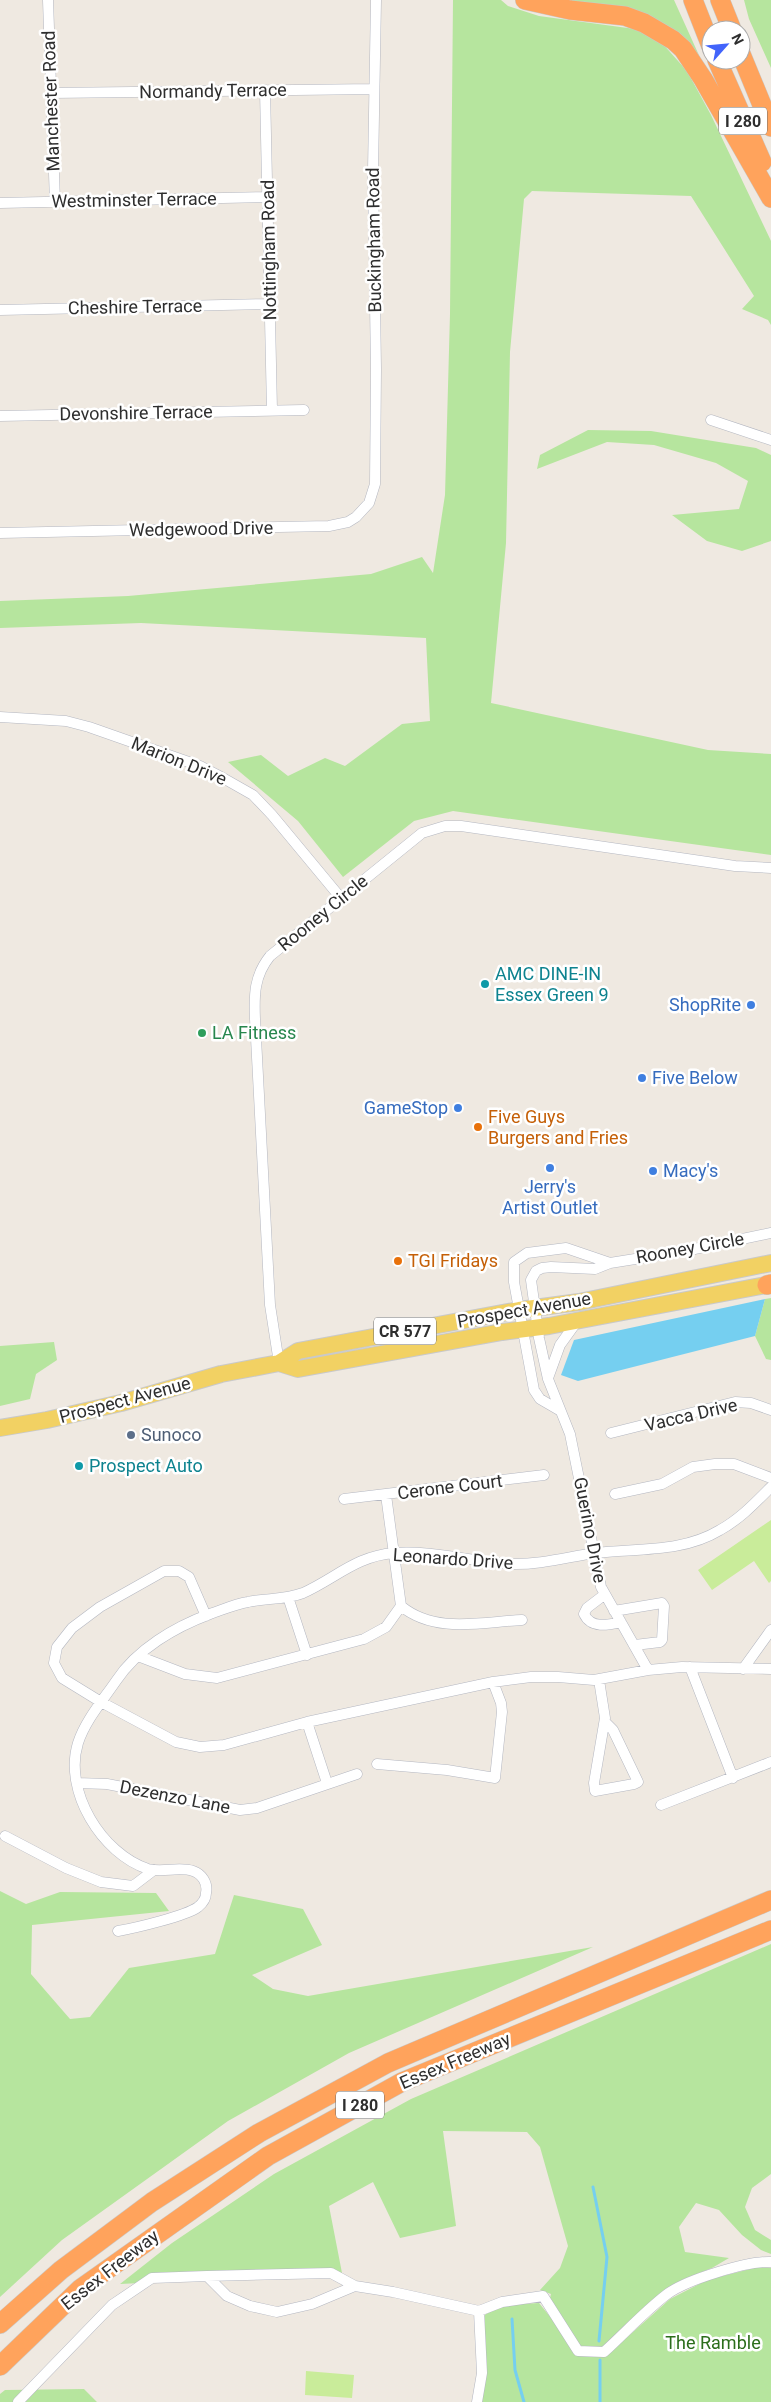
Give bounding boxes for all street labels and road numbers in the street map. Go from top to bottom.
street label: Manchester Road [38,30,63,172]
street label: Normandy Terrace [139,79,287,102]
road number: I 280 [719,108,767,134]
street label: Buckingham Road [362,167,385,313]
street label: Nottingham Road [257,180,280,320]
street label: Westminster Terrace [51,188,217,211]
street label: Cheshire Terrace [68,295,202,318]
street label: Devonshire Terrace [59,401,213,424]
street label: Wedgewood Drive [129,517,273,540]
street label: Marion Drive [128,732,230,789]
street label: Rooney Circle [274,870,372,955]
street label: Rooney Circle [634,1228,746,1267]
street label: Prospect Avenue [456,1287,592,1332]
road number: CR 577 [374,1318,436,1344]
street label: Prospect Avenue [57,1372,193,1427]
street label: Vacca Drive [643,1394,739,1435]
street label: Cerone Court [396,1470,504,1503]
street label: Guerino Drive [570,1475,611,1585]
street label: Leonardo Drive [392,1544,514,1573]
street label: Dezenzo Lane [118,1776,232,1818]
street label: Essex Freeway [396,2028,514,2093]
road number: I 280 [336,2092,384,2118]
street label: Essex Freeway [57,2225,163,2314]

